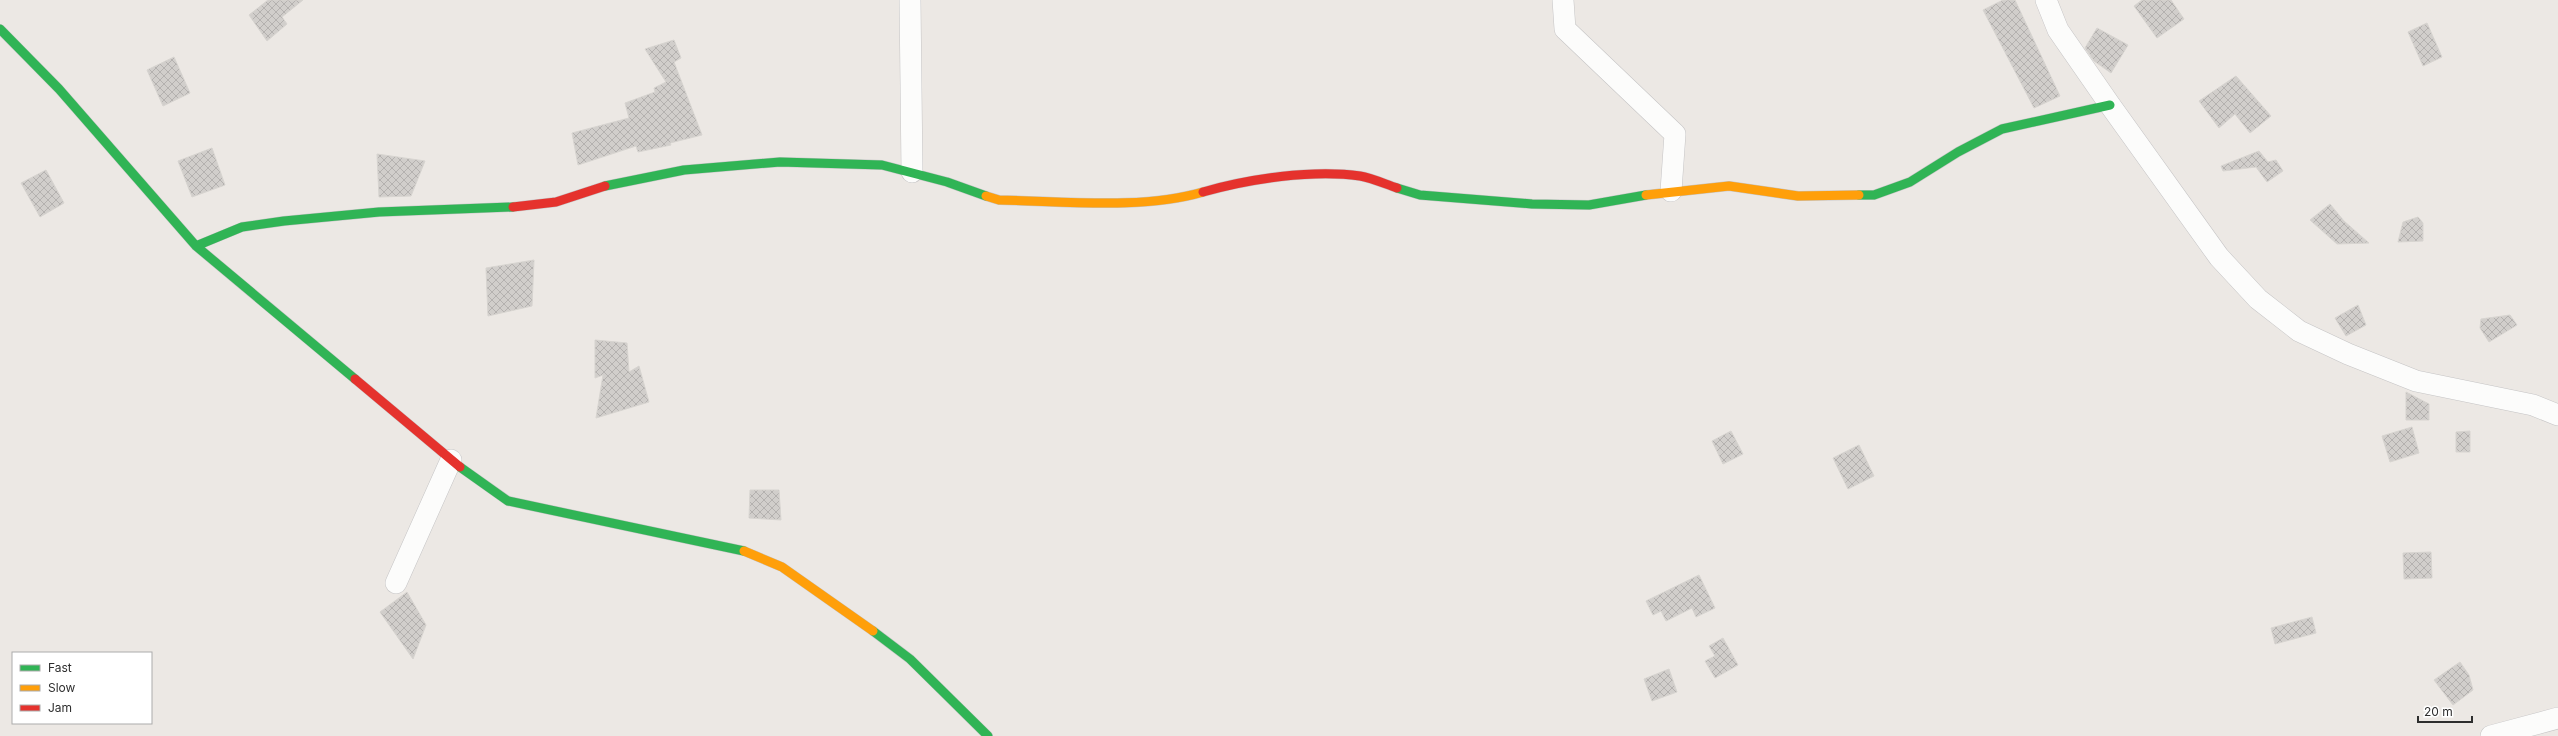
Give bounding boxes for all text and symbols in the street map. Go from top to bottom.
legend [12,652,152,724]
text: Fast [48,660,72,675]
text: Slow [48,680,76,695]
scale bar [2418,698,2472,724]
text: Jam [48,700,72,715]
text: 20 m [2424,704,2453,719]

